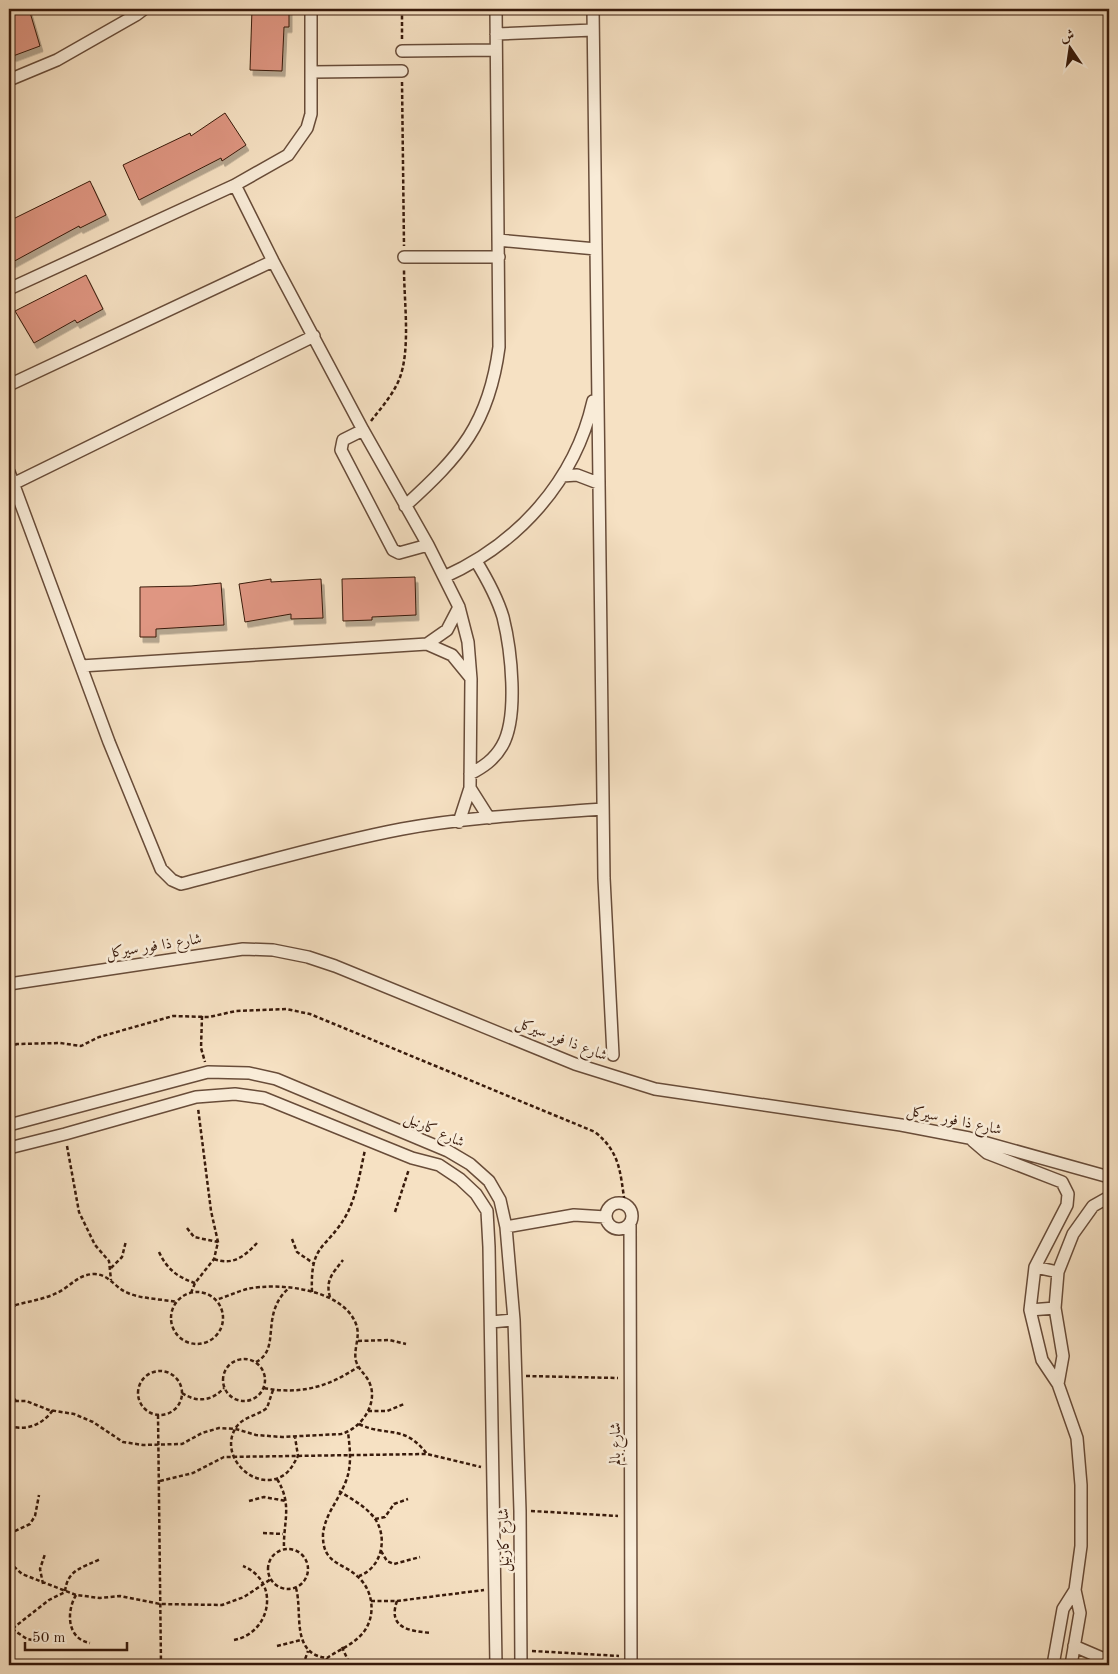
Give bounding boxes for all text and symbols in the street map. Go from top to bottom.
north arrow [1046,22,1096,72]
text: ش [1059,28,1076,45]
street label: شارع ذا فور سيركل [105,931,204,966]
street label: شارع ذا فور سيركل [512,1015,609,1068]
street label: شارع ذا فور سيركل [904,1103,1003,1142]
street label: شارع كارنيل [400,1110,467,1155]
street label: شارع بالم [608,1422,628,1466]
street label: شارع كارنيل [496,1508,517,1572]
scale bar [25,1619,128,1651]
text: 50 m [32,1631,66,1646]

